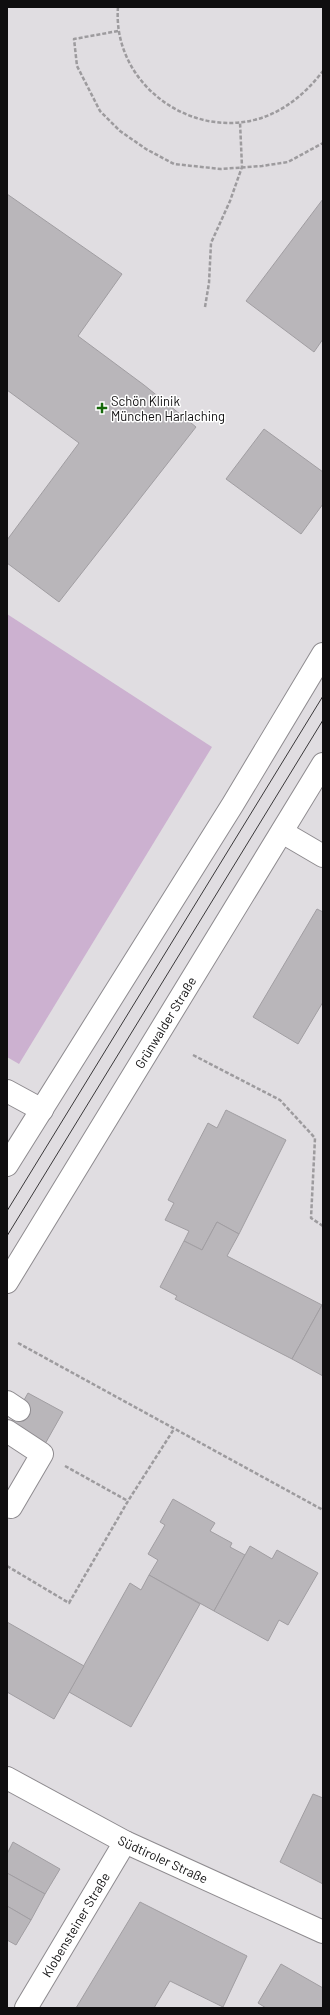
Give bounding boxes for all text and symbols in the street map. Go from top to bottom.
place label: Schön Klinik München Harlaching [111,393,225,424]
marker: Schön Klinik München Harlaching [96,402,108,414]
street label: Grünwalder Straße [131,974,199,1071]
street label: Südtiroler Straße [115,1832,210,1887]
street label: Klobensteiner Straße [38,1869,113,1980]

